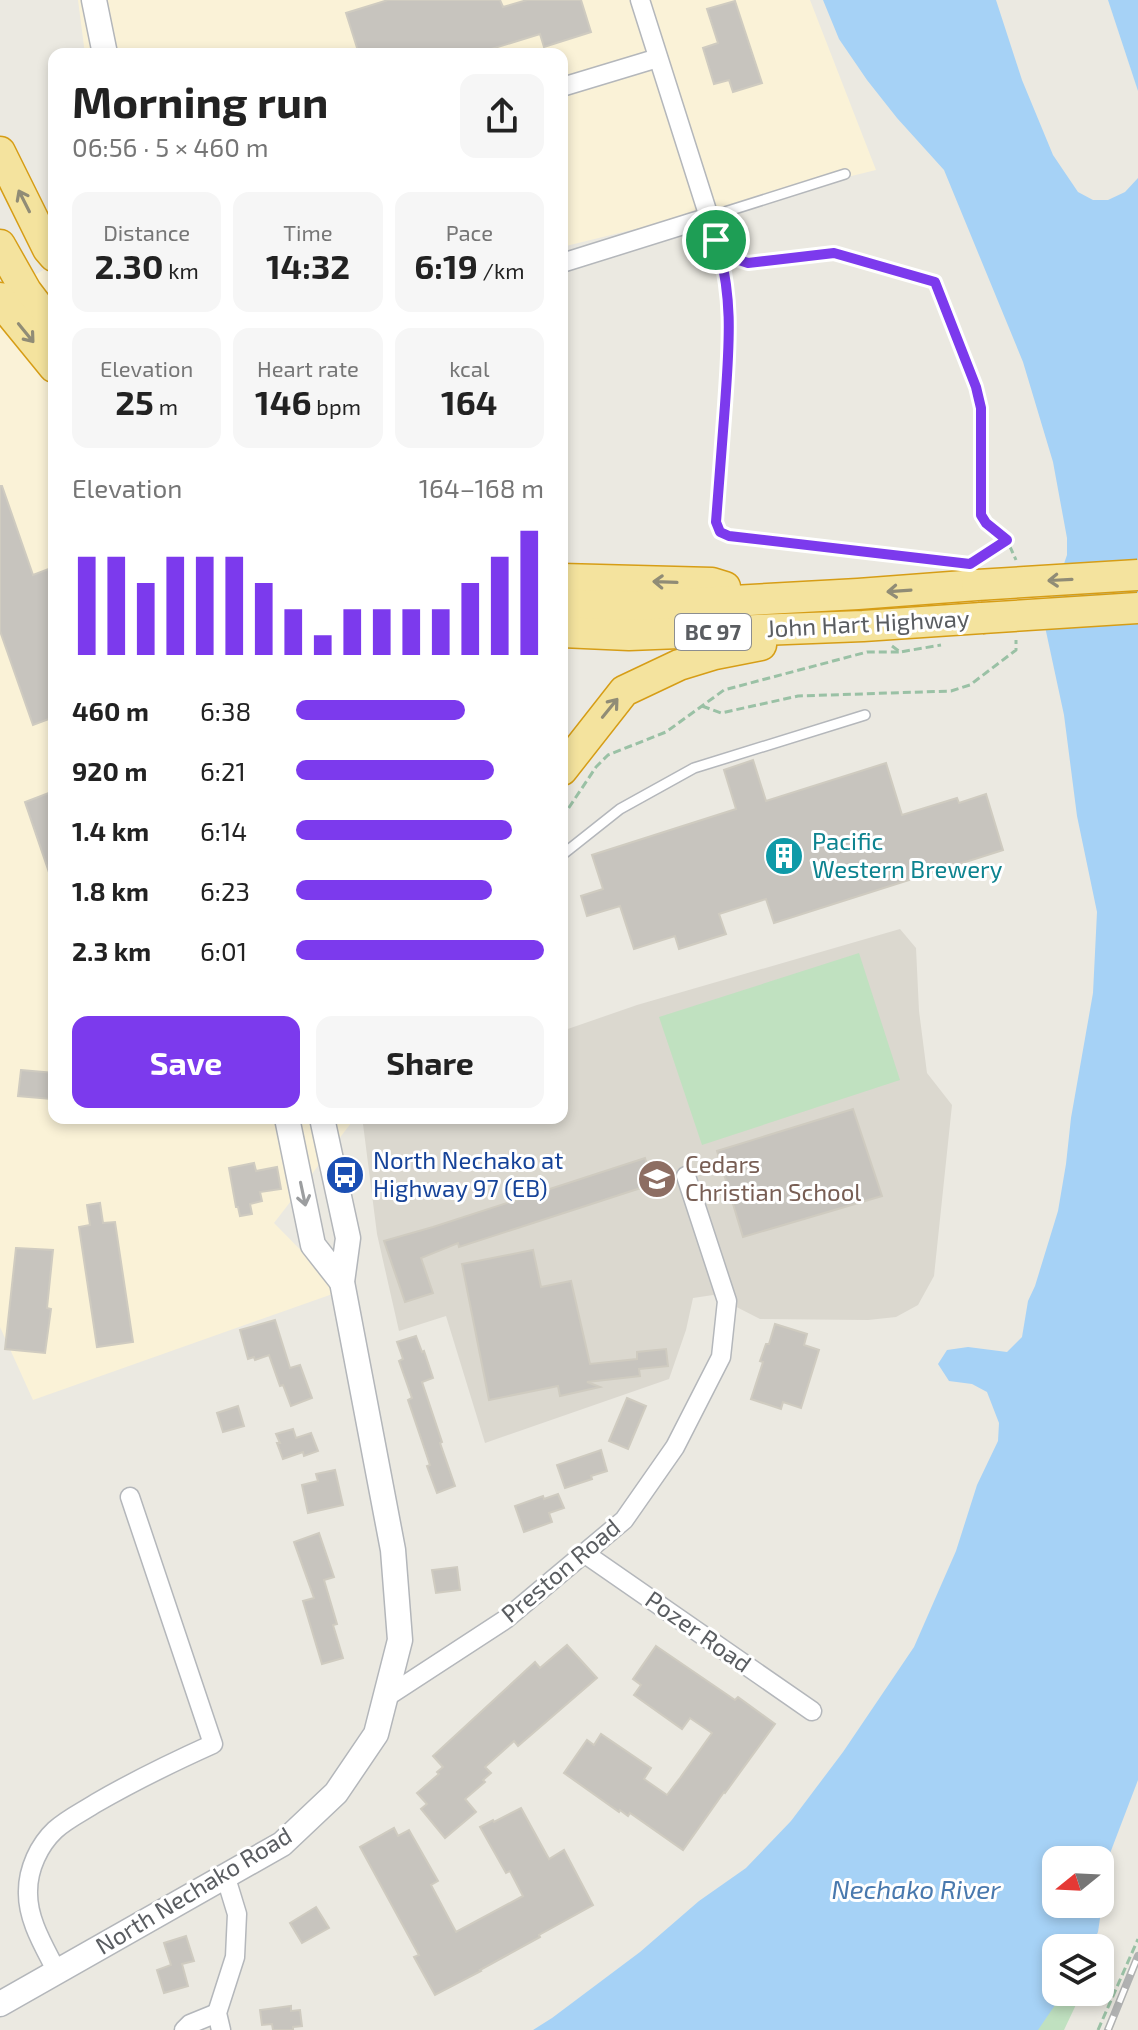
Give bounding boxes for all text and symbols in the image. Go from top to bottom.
text: Morning run [72,74,328,127]
button: share [460,74,544,158]
text: 06:56 · 5 × 460 m [72,131,268,162]
one-way arrow [15,189,31,213]
pin [682,206,750,274]
icon: arrive [694,218,738,262]
text: Distance [103,219,190,245]
text: Time [283,219,333,245]
text: Pace [446,219,493,245]
text: 2.30 [95,245,163,286]
text: 14:32 [266,245,350,286]
text: 6:19 [414,245,478,286]
text: km [163,257,199,283]
text: /km [478,257,524,283]
one-way arrow [17,322,35,343]
text: Elevation [100,355,193,381]
text: Heart rate [257,355,359,381]
text: kcal [449,355,489,381]
text: 25 [115,381,154,422]
text: 146 [255,381,311,422]
text: 164 [441,381,498,422]
text: m [154,393,178,419]
text: bpm [311,393,361,419]
text: Elevation [72,472,182,503]
text: 164–168 m [419,472,544,503]
one-way arrow [1047,572,1074,587]
one-way arrow [652,574,679,589]
one-way arrow [886,583,913,598]
street label: John Hart Highway [766,603,970,642]
road number: BC 97 [675,614,751,650]
text: 460 m [72,695,149,726]
text: 6:38 [200,695,251,726]
one-way arrow [601,698,619,719]
text: 920 m [72,755,147,786]
text: 6:21 [200,755,246,786]
text: 1.4 km [72,815,149,846]
text: 6:14 [200,815,247,846]
place label: Pacific Western Brewery [812,826,1003,883]
building icon: Pacific Western Brewery [763,835,805,877]
text: 1.8 km [72,875,149,906]
text: 6:23 [200,875,250,906]
text: 2.3 km [72,935,151,966]
text: 6:01 [200,935,247,966]
button: Save [72,1016,300,1108]
button: Share [316,1016,544,1108]
place label: North Nechako at Highway 97 (EB) [373,1145,563,1202]
place label: Cedars Christian School [685,1149,862,1206]
bus stop icon: North Nechako at Highway 97 (EB) [324,1154,366,1196]
school or university icon: Cedars Christian School [636,1158,678,1200]
one-way arrow [296,1181,311,1207]
street label: Preston Road [495,1512,625,1628]
street label: Pozer Road [640,1584,757,1678]
street label: North Nechako Road [90,1820,296,1960]
north arrow [1042,1846,1114,1918]
map controls [1042,1846,1114,2006]
water label: Nechako River [831,1873,1001,1904]
button: layers [1042,1934,1114,2006]

